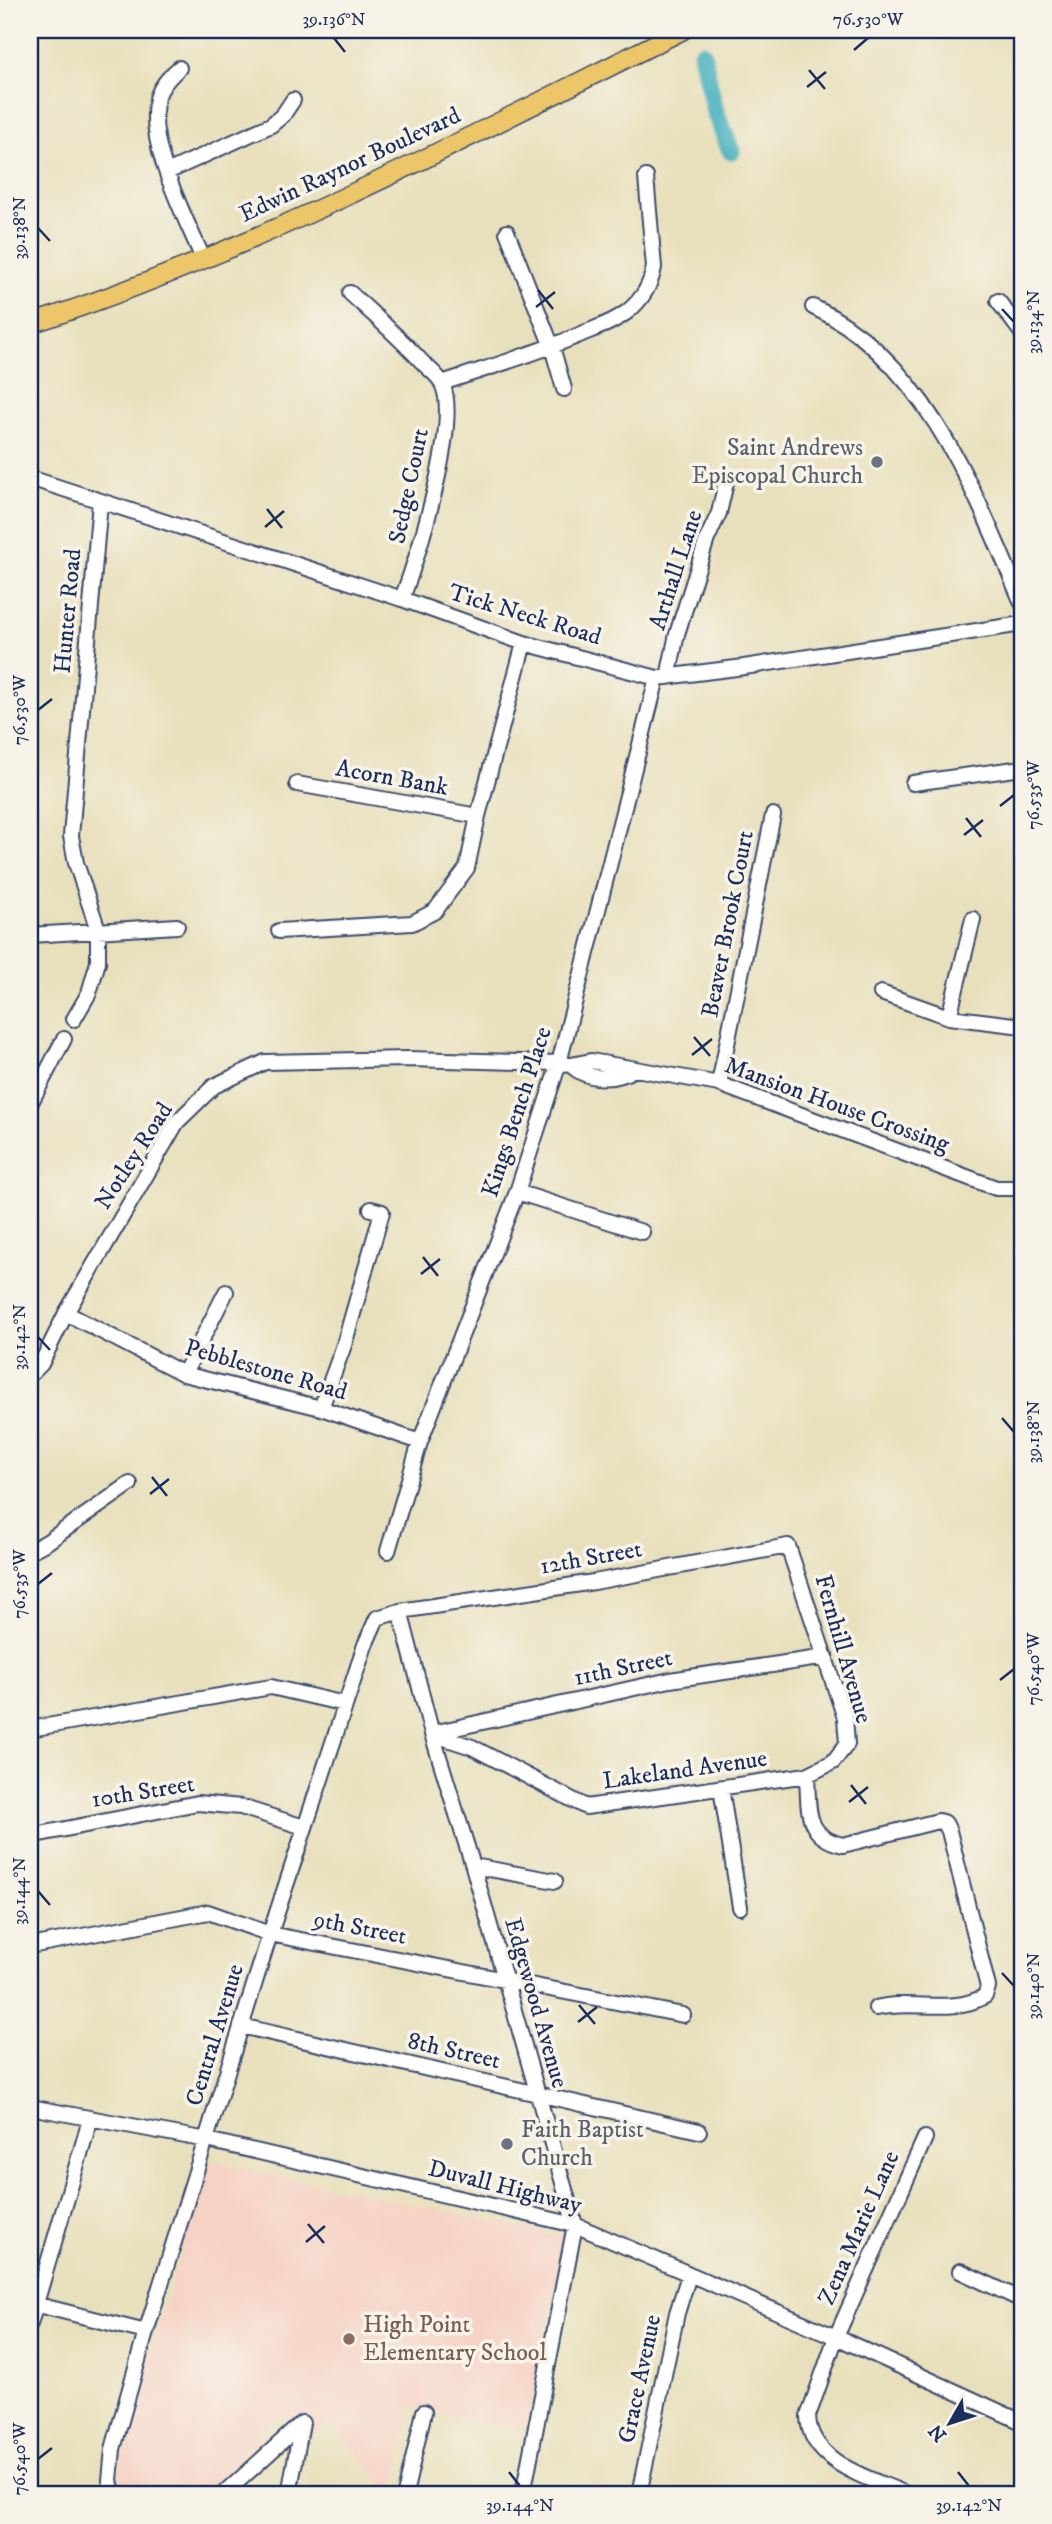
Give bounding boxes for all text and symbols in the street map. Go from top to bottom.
text: 39.136°N [302,9,366,31]
text: 76.530°W [833,9,904,31]
street label: Edwin Raynor Boulevard [235,101,465,229]
text: 39.138°N [9,196,31,259]
text: 39.134°N [1023,290,1045,354]
street label: Sedge Court [382,425,436,546]
place label: Saint Andrews Episcopal Church [691,433,863,491]
marker: Saint Andrews Episcopal Church [869,454,885,470]
street label: Arthall Lane [643,506,709,634]
street label: Hunter Road [48,547,88,675]
street label: Tick Neck Road [445,578,605,652]
text: 76.530°W [9,674,31,745]
street label: Acorn Bank [333,753,451,803]
text: 76.535°W [1023,760,1045,830]
street label: Beaver Brook Court [695,828,761,1020]
street label: Kings Bench Place [475,1023,559,1201]
street label: Mansion House Crossing [720,1050,954,1160]
street label: Notley Road [88,1097,180,1215]
text: 39.142°N [9,1304,31,1370]
street label: Pebblestone Road [181,1332,351,1408]
text: 39.138°N [1023,1400,1045,1463]
street label: 12th Street [538,1534,645,1582]
text: 76.535°W [9,1549,31,1619]
street label: Fernhill Avenue [807,1571,879,1727]
text: 76.540°W [1023,1632,1045,1706]
street label: 11th Street [571,1643,675,1693]
street label: Lakeland Avenue [601,1744,769,1796]
street label: 10th Street [89,1769,197,1815]
text: 39.144°N [9,1857,31,1925]
street label: 9th Street [310,1904,409,1952]
street label: Edgewood Avenue [497,1914,575,2092]
text: 39.140°N [1023,1952,1045,2020]
street label: Central Avenue [179,1960,251,2110]
street label: 8th Street [405,2026,504,2076]
place label: Faith Baptist Church [521,2115,644,2173]
marker: Faith Baptist Church [499,2136,515,2152]
street label: Zena Marie Lane [812,2146,906,2310]
street label: Duvall Highway [425,2153,585,2221]
place label: High Point Elementary School [363,2310,547,2368]
street label: Grace Avenue [612,2312,668,2446]
marker: High Point Elementary School [341,2331,357,2347]
north arrow [916,2388,986,2458]
text: N [924,2419,952,2446]
text: 76.540°W [9,2422,31,2496]
text: 39.144°N [486,2495,554,2517]
text: 39.142°N [936,2495,1002,2517]

